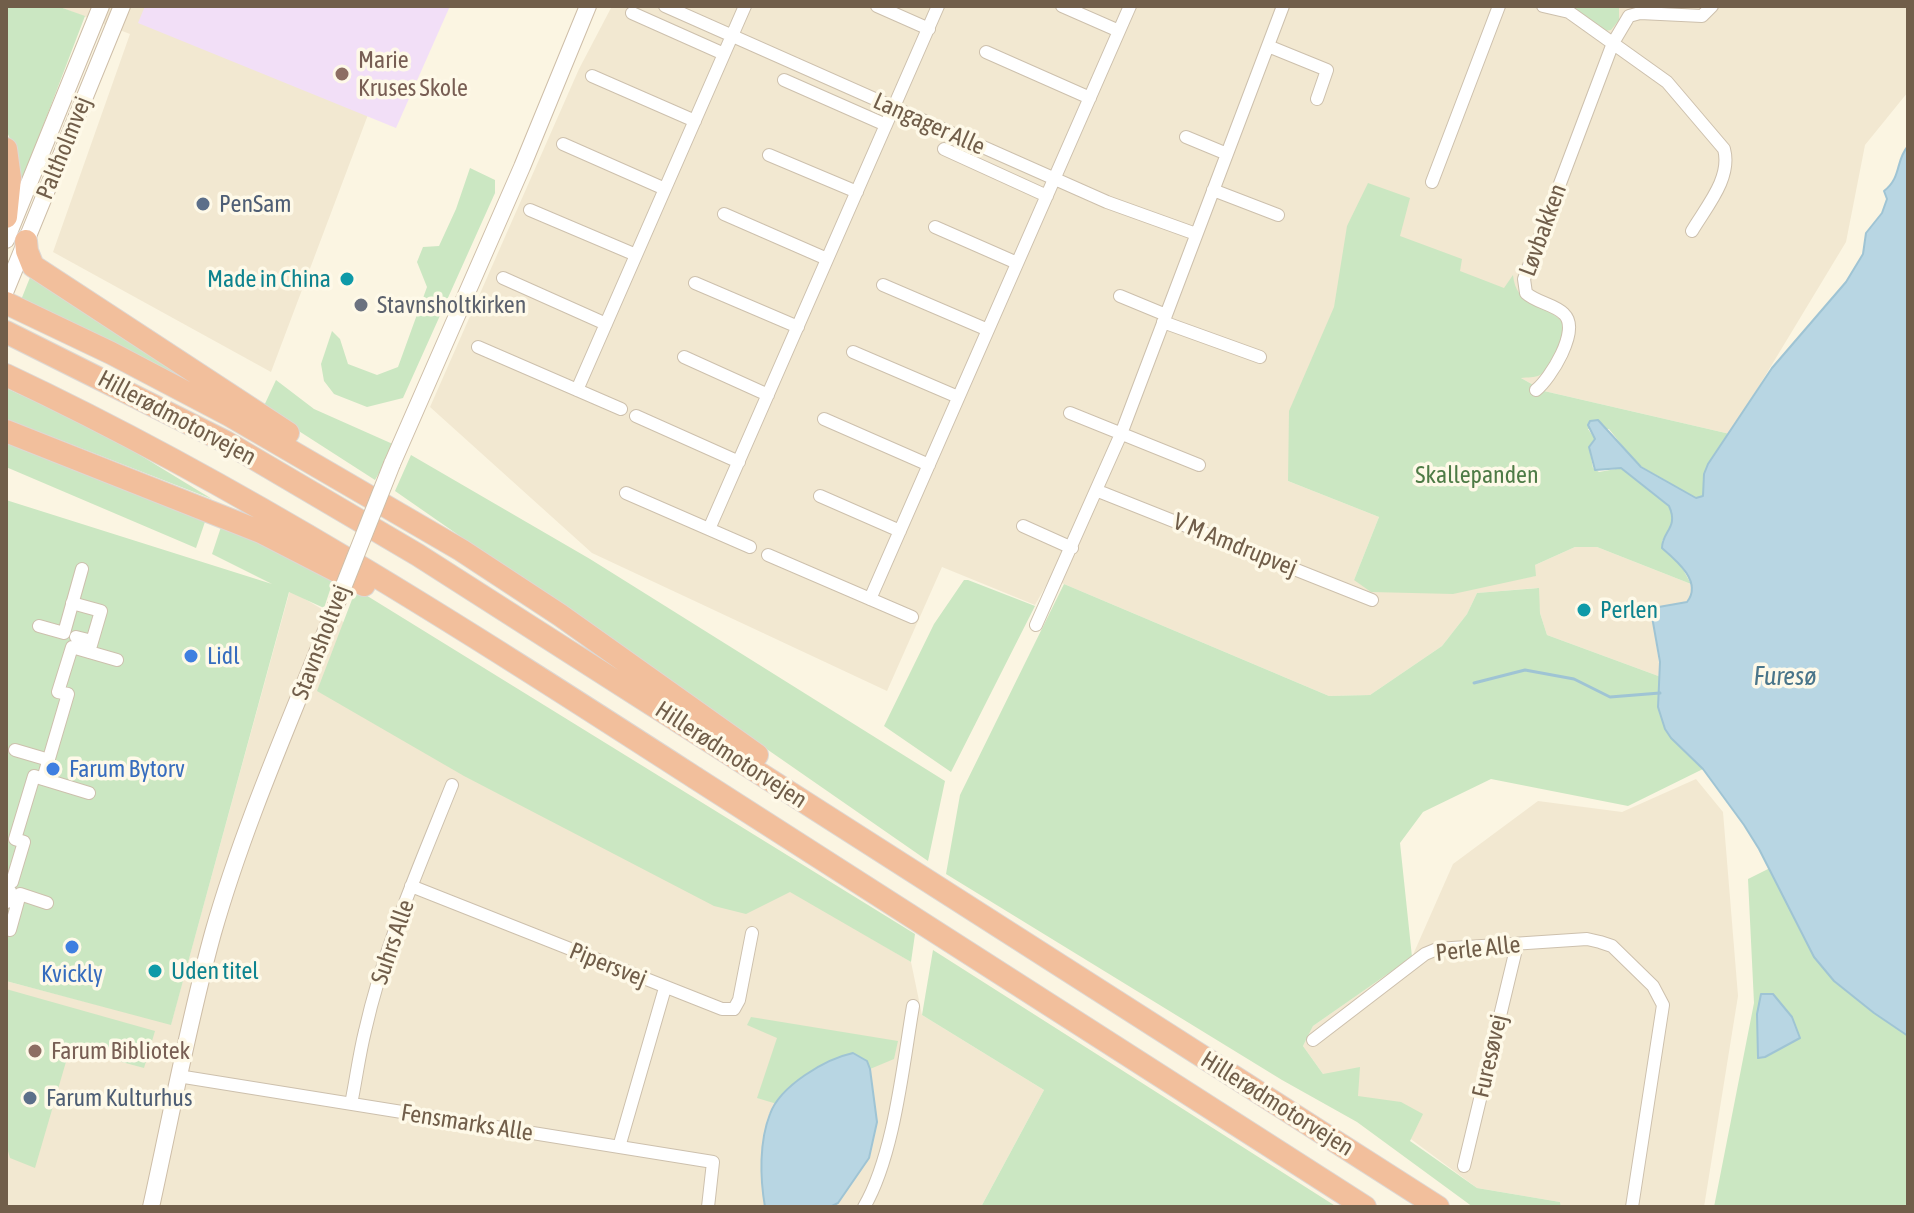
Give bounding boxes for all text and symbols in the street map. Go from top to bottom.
place label: Marie Kruses Skole [358,46,468,102]
marker: Marie Kruses Skole [333,65,351,83]
street label: Langager Alle [869,87,989,161]
street label: Paltholmvej [30,92,98,204]
street label: Løvbakken [1513,180,1573,280]
place label: PenSam [219,190,292,218]
marker: PenSam [194,195,212,213]
place label: Made in China [207,265,331,293]
marker: Made in China [338,270,356,288]
place label: Stavnsholtkirken [377,291,526,319]
marker: Stavnsholtkirken [352,296,370,314]
street label: Hillerødmotorvejen [93,364,261,472]
park label: Skallepanden [1415,461,1539,489]
street label: V M Amdrupvej [1169,507,1301,583]
street label: Stavnsholtvej [286,581,356,703]
place label: Perlen [1600,596,1658,624]
marker: Perlen [1575,601,1593,619]
place label: Lidl [207,642,240,670]
marker: Lidl [182,647,200,665]
water label: Furesø [1754,661,1816,693]
street label: Hillerødmotorvejen [650,695,812,815]
place label: Farum Bytorv [69,755,185,783]
marker: Farum Bytorv [44,760,62,778]
street label: Suhrs Alle [365,896,421,988]
street label: Perle Alle [1434,930,1522,968]
street label: Pipersvej [565,937,651,993]
marker: Kvickly [63,938,81,956]
place label: Uden titel [171,957,259,985]
place label: Kvickly [41,960,103,988]
marker: Uden titel [146,962,164,980]
street label: Furesøvej [1466,1012,1514,1100]
place label: Farum Bibliotek [51,1037,190,1065]
marker: Farum Bibliotek [26,1042,44,1060]
street label: Hillerødmotorvejen [1195,1045,1359,1163]
place label: Farum Kulturhus [46,1084,192,1112]
marker: Farum Kulturhus [21,1089,39,1107]
street label: Fensmarks Alle [399,1098,535,1148]

